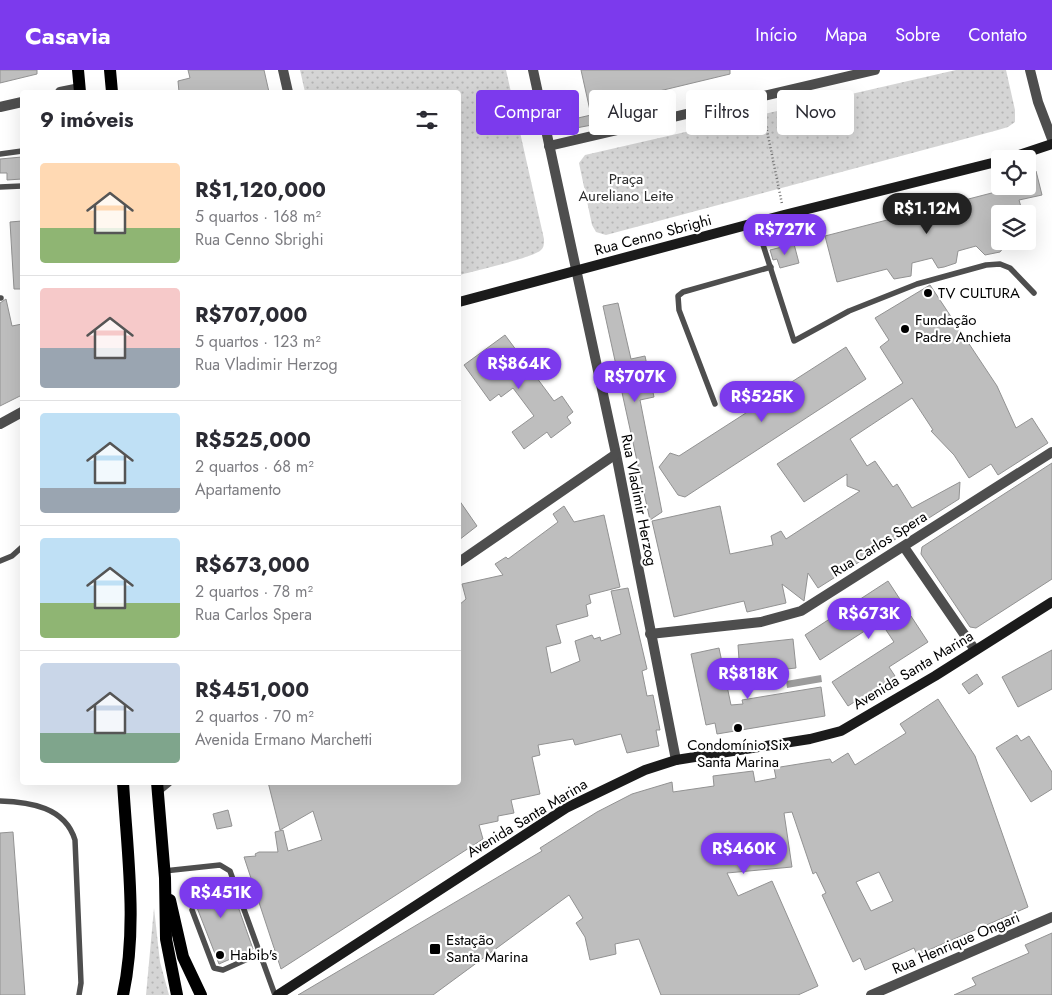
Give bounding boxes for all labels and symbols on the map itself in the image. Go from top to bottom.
park label: Praça Aureliano Leite [579,168,674,207]
pin: R$1.12M [881,192,973,235]
street label: Rua Cenno Sbrighi [592,209,714,261]
pin: R$727K [744,214,826,256]
place label: TV CULTURA [938,282,1020,304]
marker: TV CULTURA [922,287,934,299]
place label: Fundação Padre Anchieta [915,309,1011,348]
marker: Fundação Padre Anchieta [899,323,911,335]
pin: R$864K [478,348,560,390]
pin: R$707K [594,360,676,403]
pin: R$525K [721,380,803,423]
street label: Rua Vladimir Herzog [615,432,663,568]
street label: Rua Carlos Spera [827,506,931,582]
pin: R$673K [828,598,910,640]
street label: Avenida Santa Marina [848,625,978,715]
pin: R$818K [707,658,789,700]
marker: Condomínio Six Santa Marina [732,722,744,734]
place label: Condomínio Six Santa Marina [687,734,789,773]
street label: Avenida Santa Marina [462,773,592,863]
pin: R$460K [703,832,785,875]
pin: R$451K [180,876,262,919]
street label: Rua Henrique Ongari [889,906,1023,980]
place label: Estação Santa Marina [446,929,528,968]
marker: Estação Santa Marina [428,942,442,956]
place label: Habib's [230,944,277,966]
marker: Habib's [214,949,226,961]

